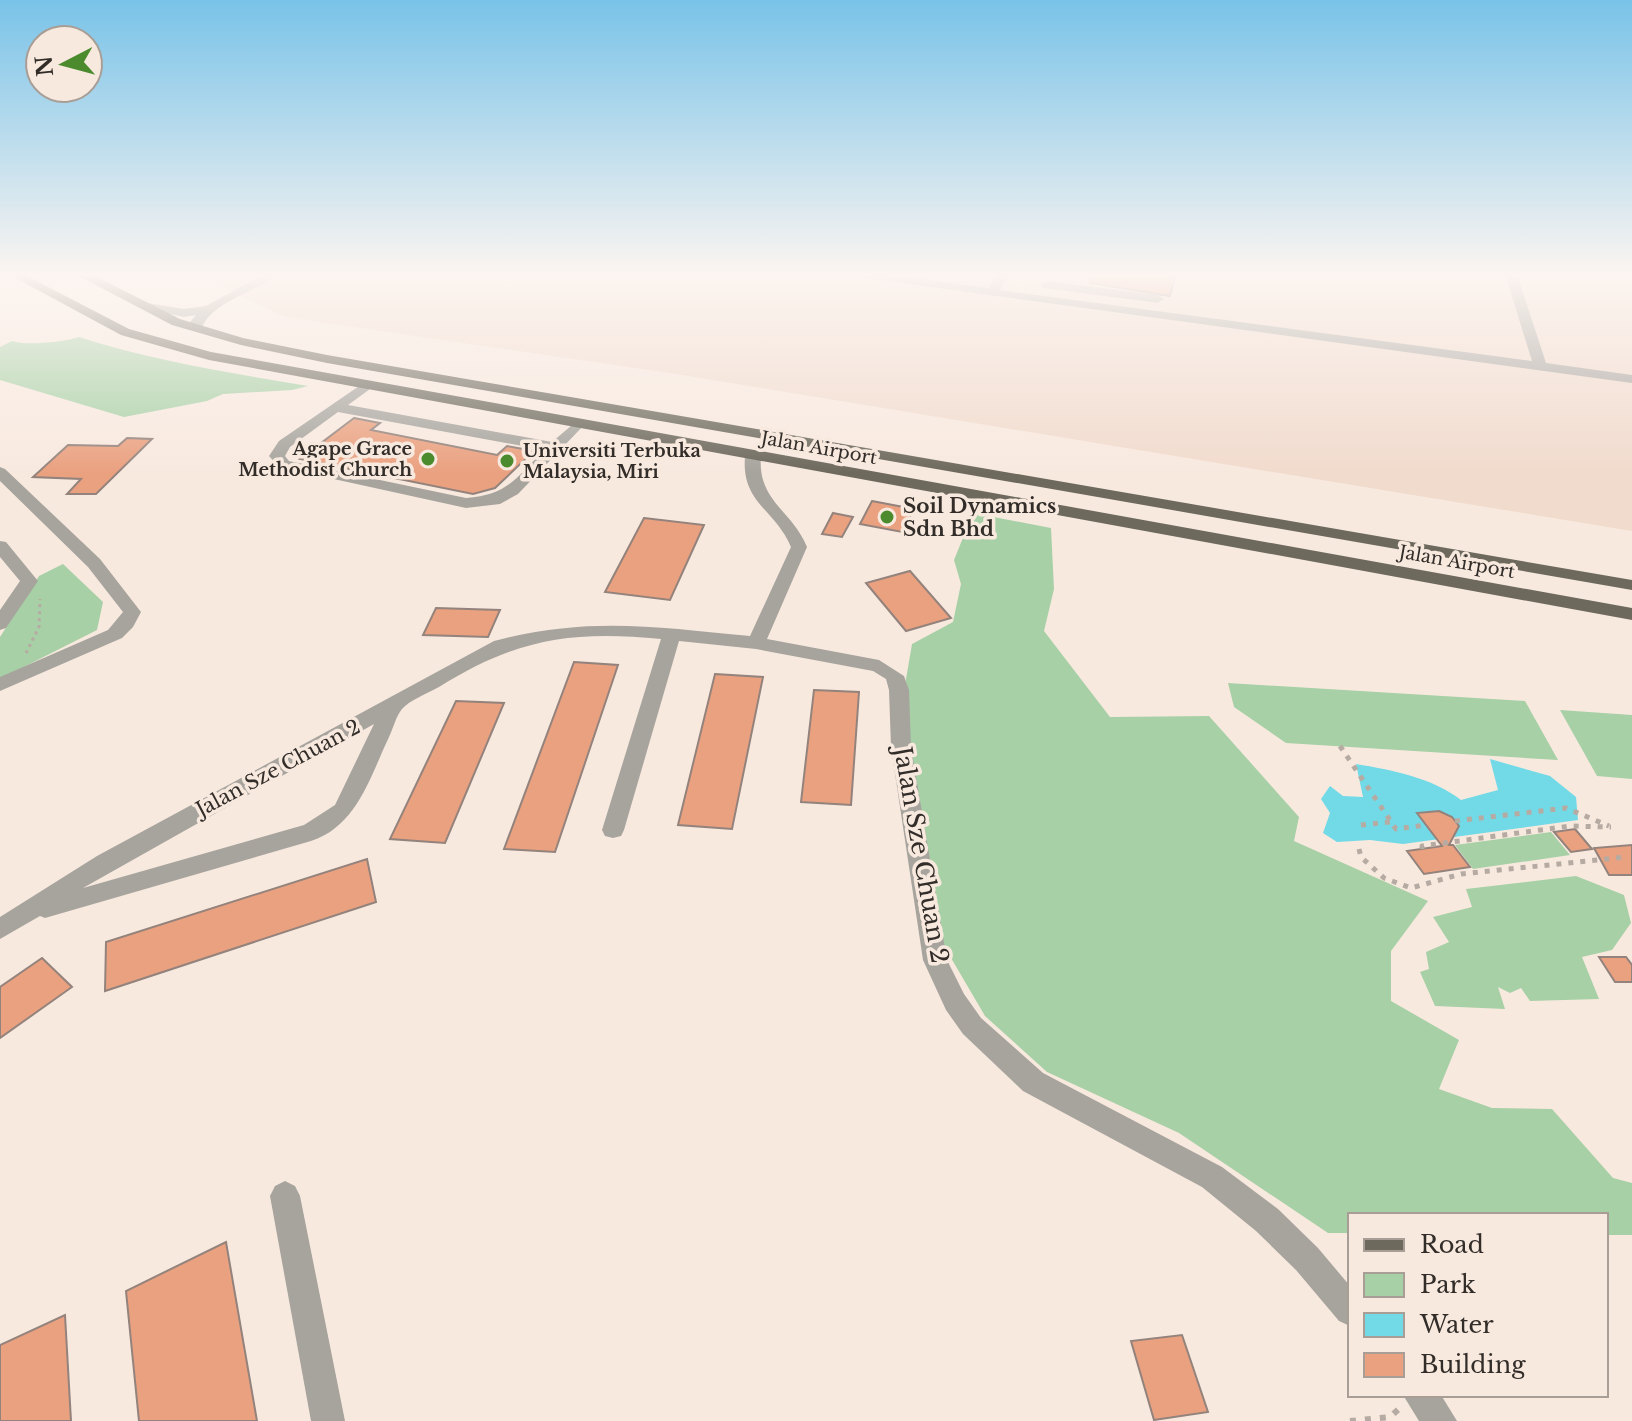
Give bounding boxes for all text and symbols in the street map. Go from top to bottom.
north arrow [24,24,104,104]
text: N [30,54,59,78]
street label: Jalan Airport [757,427,879,469]
place label: Agape Grace Methodist Church [238,438,412,481]
place label: Universiti Terbuka Malaysia, Miri [523,440,701,483]
marker: Agape Grace Methodist Church [419,450,437,468]
marker: Universiti Terbuka Malaysia, Miri [498,452,516,470]
place label: Soil Dynamics Sdn Bhd [903,494,1056,541]
marker: Soil Dynamics Sdn Bhd [878,508,896,526]
street label: Jalan Airport [1395,541,1517,583]
street label: Jalan Sze Chuan 2 [189,715,364,823]
street label: Jalan Sze Chuan 2 [888,742,955,965]
legend [1348,1213,1608,1397]
text: Road [1420,1230,1484,1259]
text: Park [1420,1270,1476,1299]
text: Water [1419,1310,1494,1339]
text: Building [1420,1350,1526,1379]

